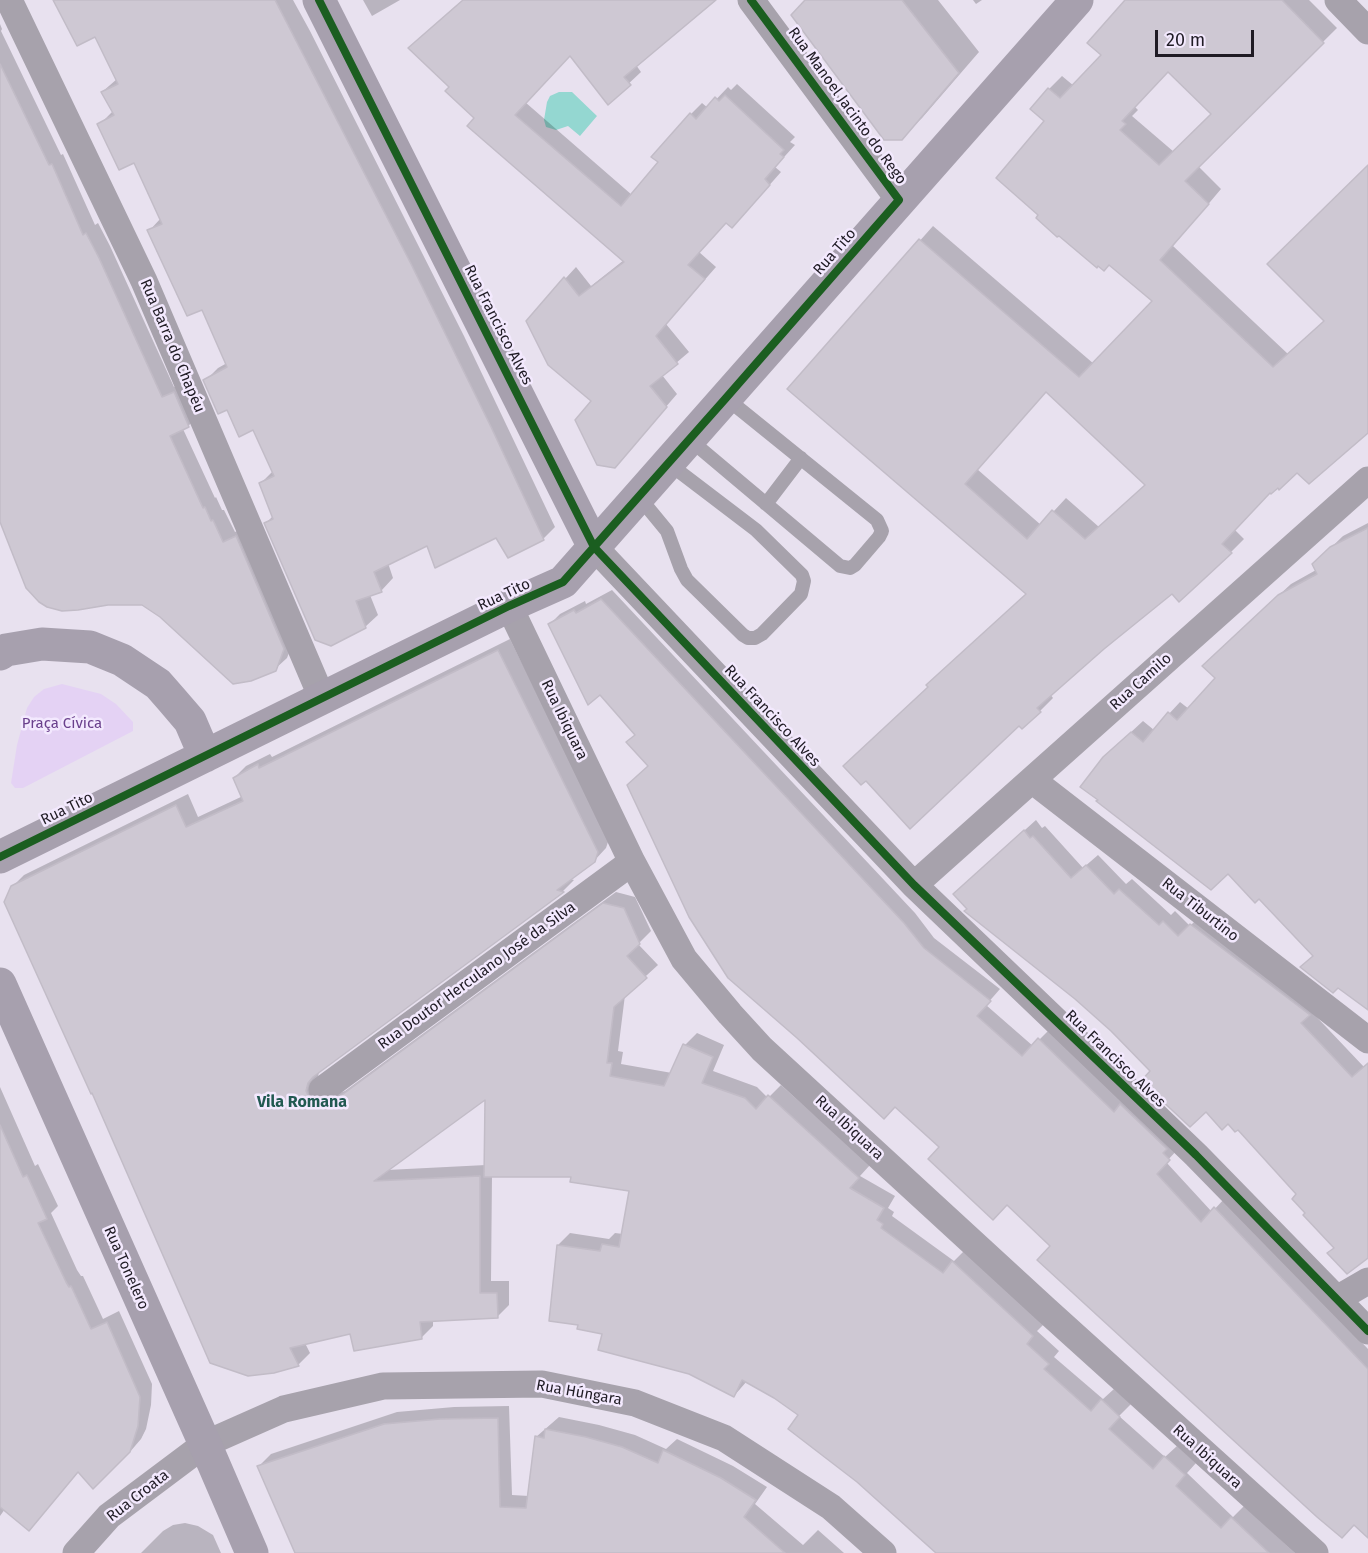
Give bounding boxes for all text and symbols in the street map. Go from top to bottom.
scale bar [1158,18,1257,56]
street label: Rua Manoel Jacinto do Rego [784,24,910,188]
text: 20 m [1166,29,1205,51]
street label: Rua Tito [810,225,860,279]
street label: Rua Francisco Alves [460,262,536,388]
street label: Rua Barra do Chapéu [136,277,208,415]
street label: Rua Tito [475,575,533,615]
street label: Rua Camilo [1107,650,1175,714]
street label: Rua Francisco Alves [720,661,824,771]
street label: Rua Ibiquara [537,677,591,763]
park label: Praça Cívica [22,715,102,733]
street label: Rua Tito [38,789,96,829]
street label: Rua Tiburtino [1158,874,1242,946]
street label: Rua Doutor Herculano José da Silva [375,898,579,1054]
street label: Rua Francisco Alves [1061,1007,1169,1111]
street label: Rua Ibiquara [811,1092,887,1164]
district label: Vila Romana [257,1093,347,1113]
street label: Rua Tonelero [100,1224,152,1312]
street label: Rua Húngara [535,1377,623,1409]
street label: Rua Ibiquara [1169,1421,1245,1493]
street label: Rua Croata [103,1466,173,1526]

